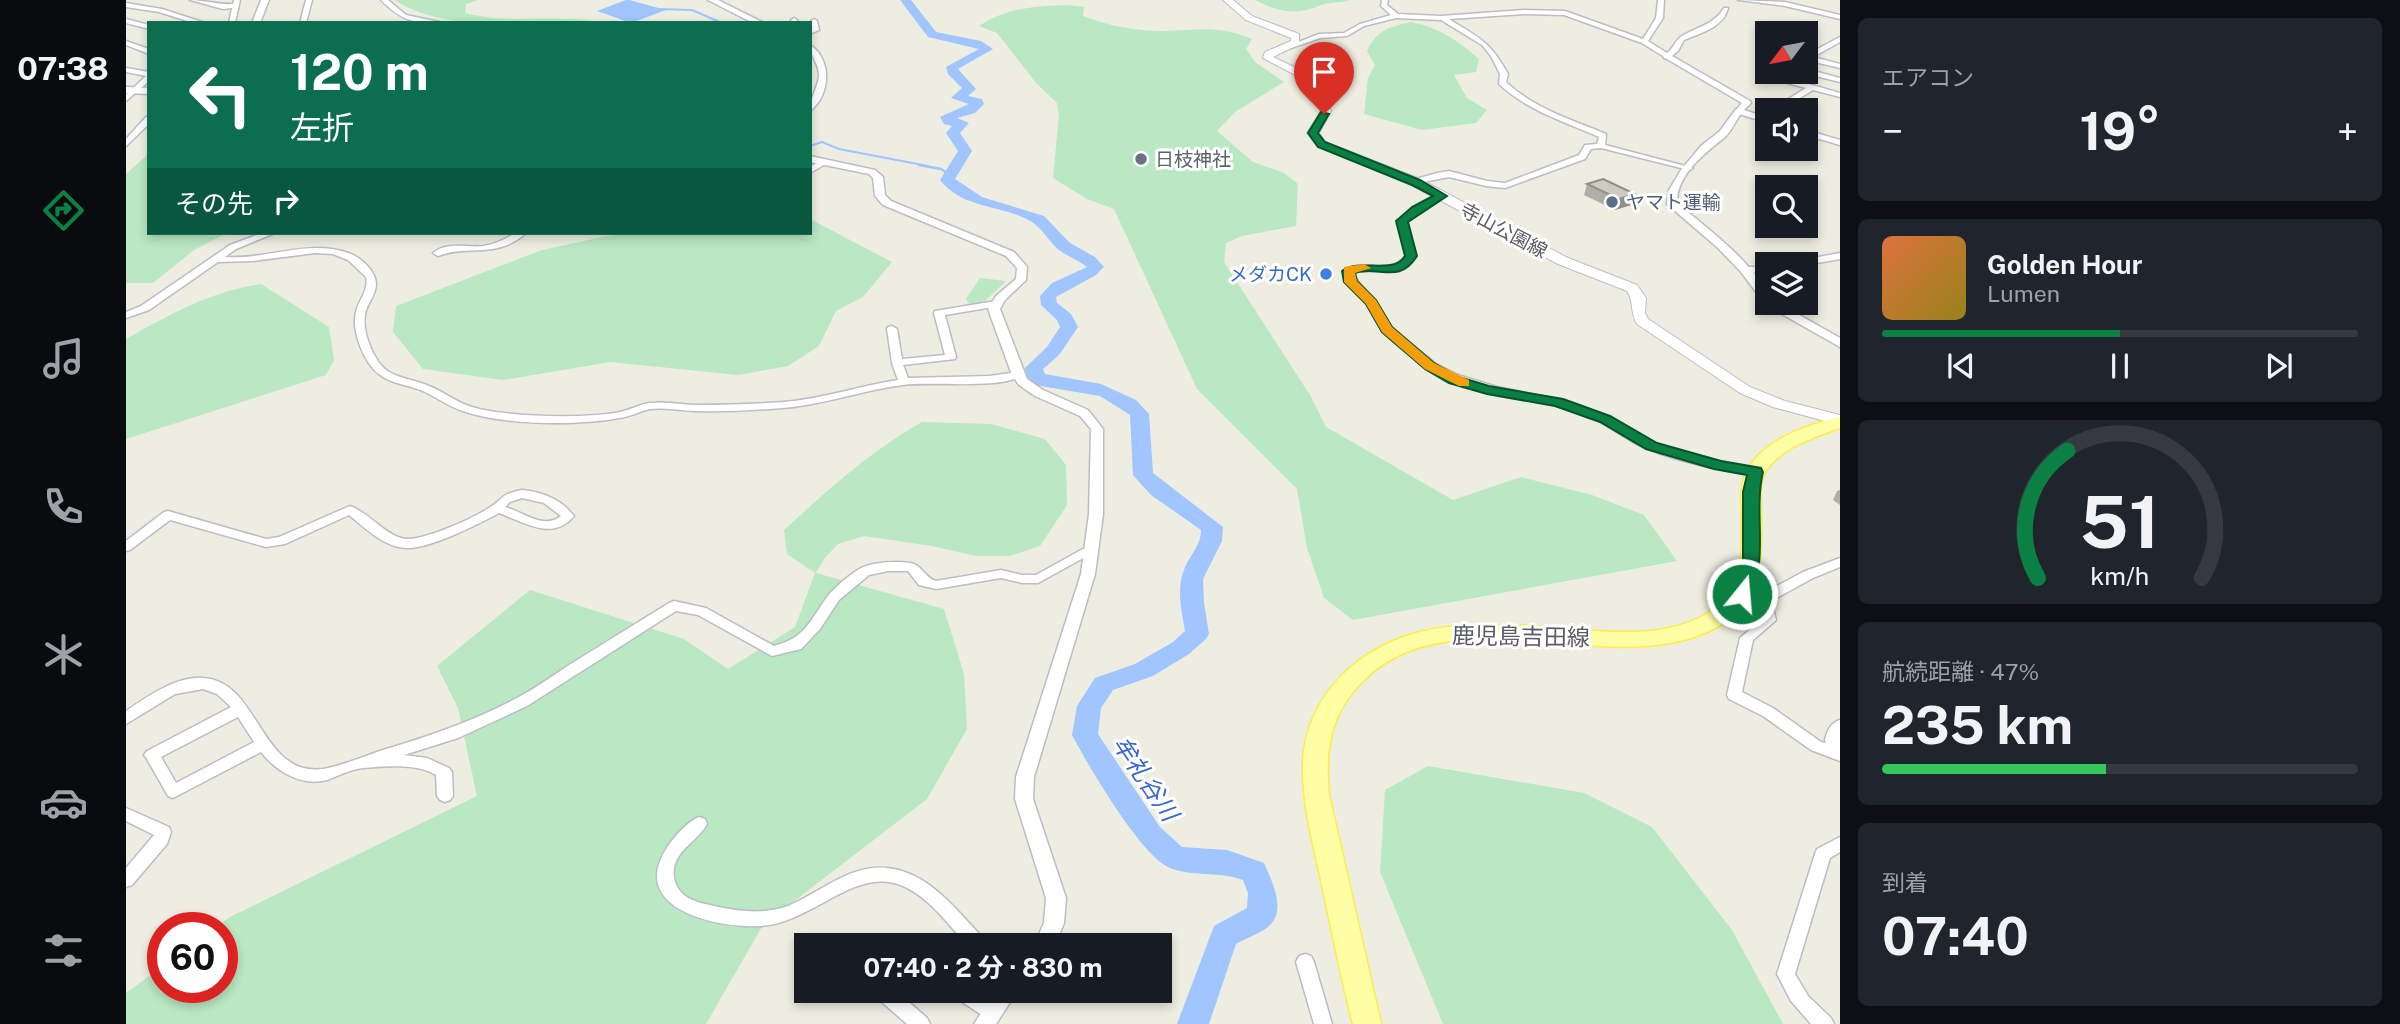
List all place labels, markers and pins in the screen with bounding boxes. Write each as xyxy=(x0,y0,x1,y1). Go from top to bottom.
pin xyxy=(1294,42,1354,114)
place label: 日枝神社 xyxy=(1155,148,1231,170)
marker: 日枝神社 xyxy=(1133,151,1149,167)
place label: ヤマト運輸 xyxy=(1626,191,1721,213)
marker: ヤマト運輸 xyxy=(1604,194,1620,210)
place label: メダカCK xyxy=(1229,263,1312,285)
marker: メダカCK xyxy=(1318,266,1334,282)

